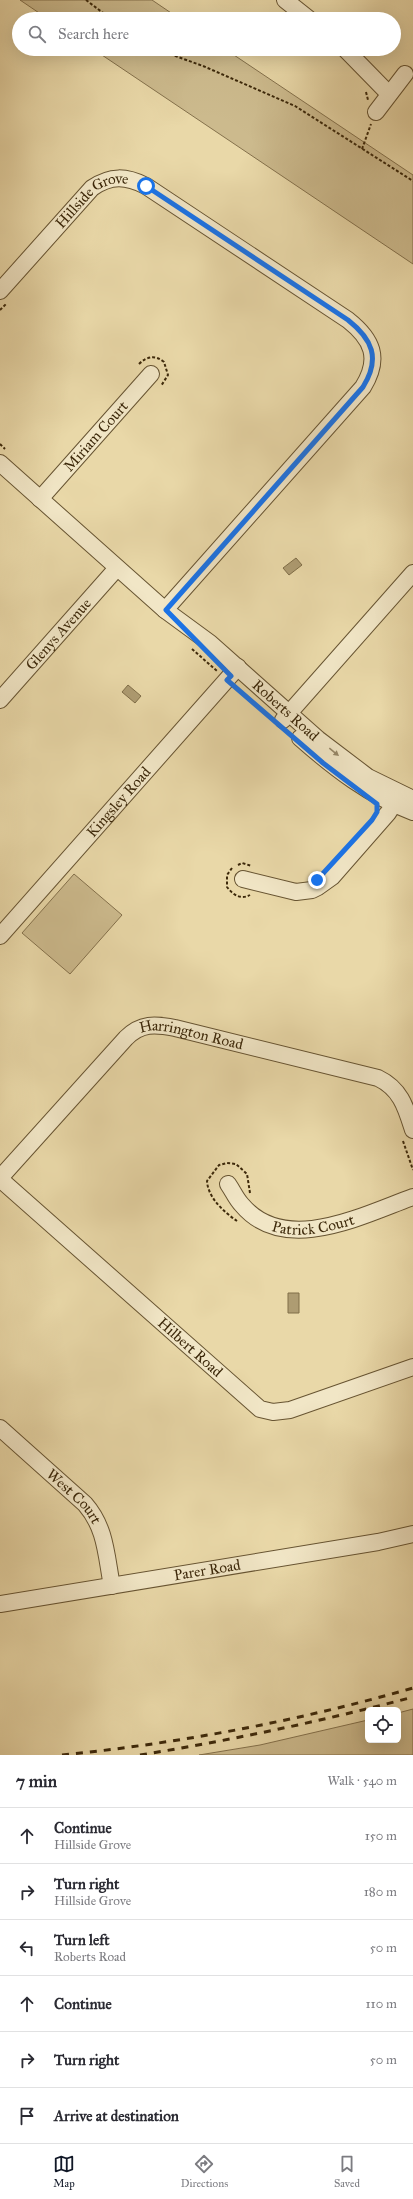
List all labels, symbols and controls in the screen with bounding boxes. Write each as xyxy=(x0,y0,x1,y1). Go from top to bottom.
search box xyxy=(12,12,401,56)
icon: search xyxy=(26,23,48,45)
text: Search here xyxy=(58,25,129,43)
street label: Hillside Grove xyxy=(52,169,130,232)
route start xyxy=(137,177,155,195)
street label: Miriam Court xyxy=(60,397,132,475)
street label: Glenys Avenue xyxy=(22,595,95,674)
street label: Roberts Road xyxy=(249,676,323,745)
one-way arrow xyxy=(329,748,340,757)
street label: Kingsley Road xyxy=(83,763,155,841)
route end xyxy=(308,871,326,889)
street label: Harrington Road xyxy=(137,1016,246,1054)
street label: Patrick Court xyxy=(270,1210,357,1239)
street label: Hilbert Road xyxy=(154,1314,227,1381)
street label: West Court xyxy=(43,1465,106,1527)
street label: Parer Road xyxy=(173,1556,242,1584)
map controls xyxy=(365,1707,401,1743)
button: locate xyxy=(365,1707,401,1743)
text: 7 min xyxy=(16,1771,57,1792)
text: Walk · 540 m xyxy=(328,1773,397,1789)
text: Continue xyxy=(54,1819,112,1837)
icon: ahead xyxy=(16,1825,38,1847)
text: 150 m xyxy=(365,1828,397,1844)
text: Hillside Grove xyxy=(54,1837,131,1853)
text: Turn right xyxy=(54,1875,119,1893)
icon: right xyxy=(16,1881,38,1903)
text: 180 m xyxy=(364,1884,397,1900)
text: Hillside Grove xyxy=(54,1893,131,1909)
text: Turn left xyxy=(54,1931,110,1949)
icon: left xyxy=(16,1937,38,1959)
text: 50 m xyxy=(370,1940,397,1956)
text: Roberts Road xyxy=(54,1949,126,1965)
icon: ahead xyxy=(16,1993,38,2015)
text: Continue xyxy=(54,1995,112,2013)
text: 110 m xyxy=(365,1996,397,2012)
icon: right xyxy=(16,2049,38,2071)
text: Turn right xyxy=(54,2051,119,2069)
text: 50 m xyxy=(370,2052,397,2068)
icon: arrive xyxy=(16,2105,38,2127)
text: Arrive at destination xyxy=(54,2107,179,2125)
tab: Map xyxy=(53,2153,75,2190)
tab: Directions xyxy=(181,2153,228,2190)
tab: Saved xyxy=(334,2153,360,2190)

